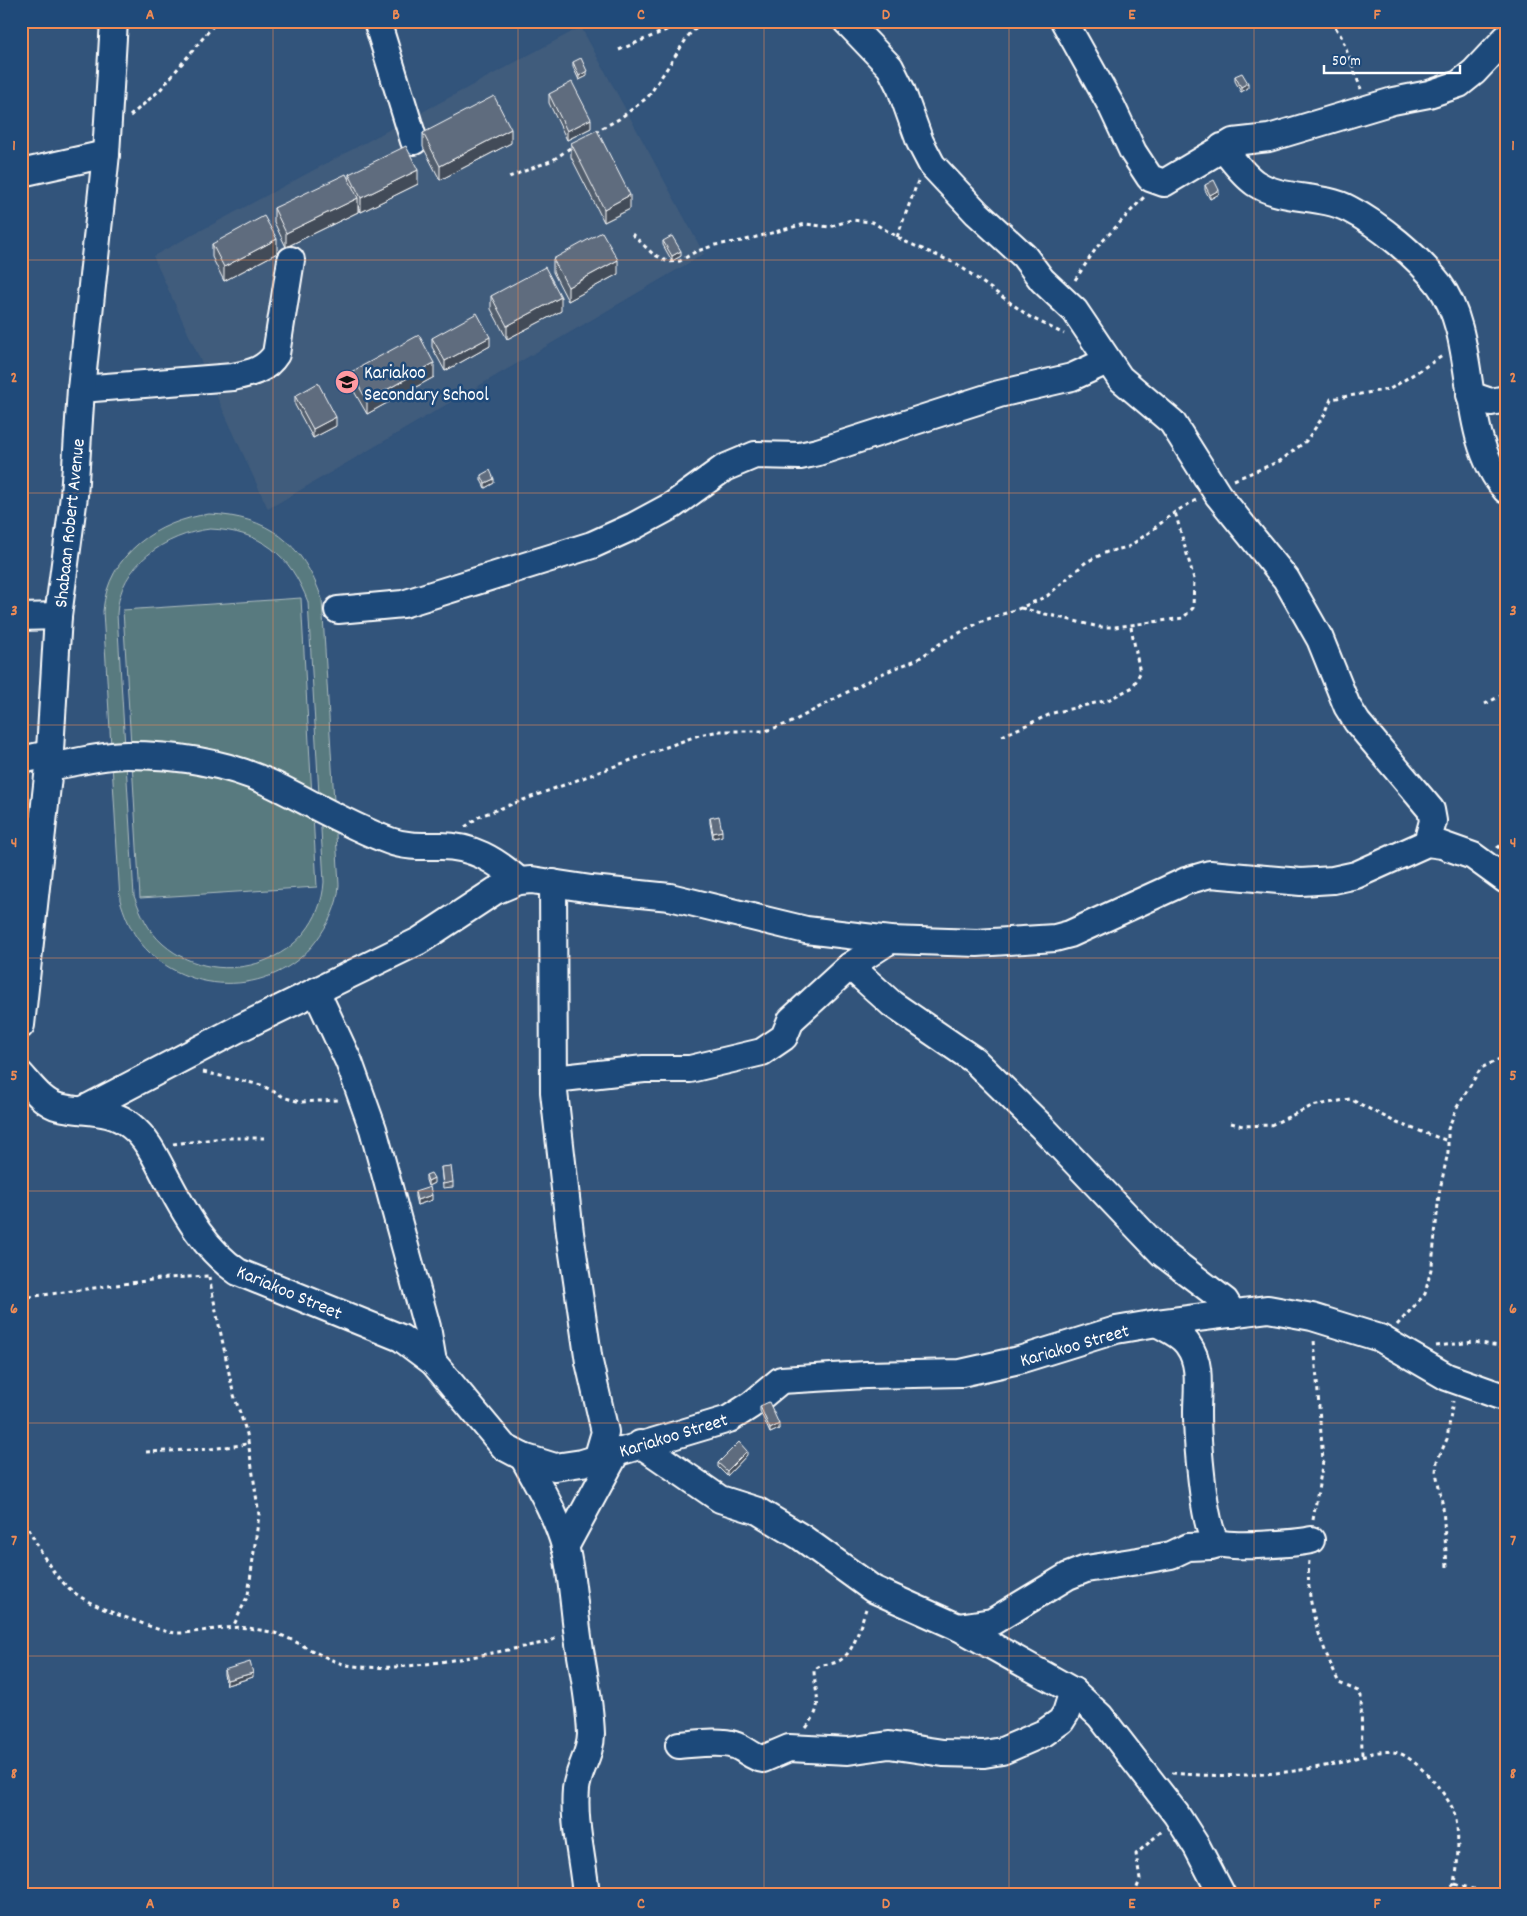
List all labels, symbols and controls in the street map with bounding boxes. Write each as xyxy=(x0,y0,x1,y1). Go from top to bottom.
text: A xyxy=(146,4,155,27)
text: B xyxy=(392,4,400,27)
text: C xyxy=(637,4,645,27)
text: D xyxy=(882,4,891,27)
text: E xyxy=(1128,4,1136,27)
text: F xyxy=(1373,4,1381,27)
scale bar xyxy=(1324,42,1461,74)
text: 50 m xyxy=(1332,51,1361,73)
text: 1 xyxy=(12,135,16,158)
text: 1 xyxy=(1511,135,1515,158)
place label: Kariakoo Secondary School xyxy=(364,361,489,410)
text: 2 xyxy=(11,367,18,390)
text: 2 xyxy=(1510,367,1517,390)
school or university icon: Kariakoo Secondary School xyxy=(334,369,360,395)
street label: Shabaan Robert Avenue xyxy=(49,437,94,609)
text: 3 xyxy=(10,600,18,623)
text: 3 xyxy=(1509,600,1517,623)
text: 4 xyxy=(11,832,17,855)
text: 4 xyxy=(1510,832,1516,855)
text: 5 xyxy=(10,1065,18,1088)
text: 5 xyxy=(1509,1065,1517,1088)
street label: Kariakoo Street xyxy=(232,1260,346,1329)
text: 6 xyxy=(10,1298,18,1321)
text: 6 xyxy=(1509,1298,1517,1321)
street label: Kariakoo Street xyxy=(1017,1319,1133,1376)
street label: Kariakoo Street xyxy=(616,1408,732,1467)
text: 7 xyxy=(11,1530,17,1553)
text: 7 xyxy=(1510,1530,1516,1553)
text: 8 xyxy=(11,1763,18,1786)
text: 8 xyxy=(1510,1763,1517,1786)
text: A xyxy=(146,1893,155,1916)
text: B xyxy=(392,1893,400,1916)
text: C xyxy=(637,1893,645,1916)
text: D xyxy=(882,1893,891,1916)
text: E xyxy=(1128,1893,1136,1916)
text: F xyxy=(1373,1893,1381,1916)

